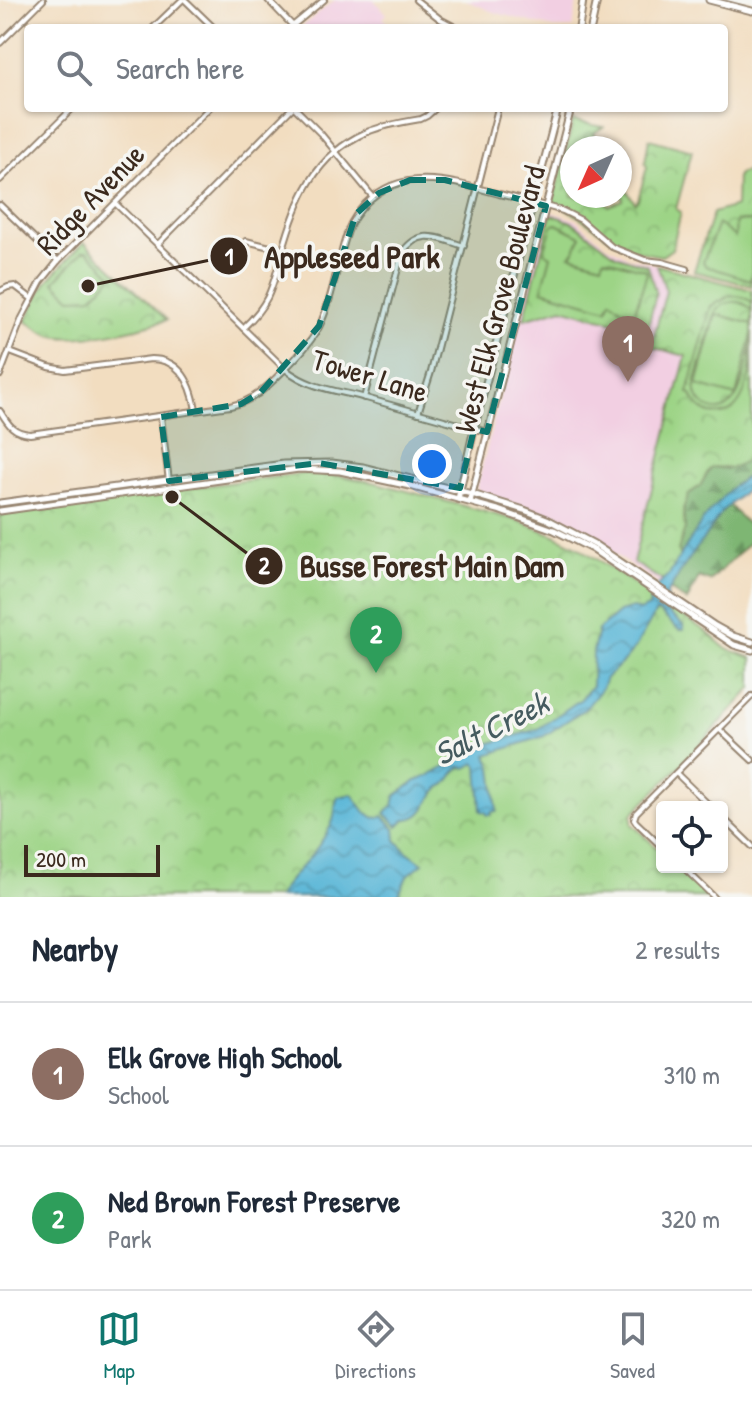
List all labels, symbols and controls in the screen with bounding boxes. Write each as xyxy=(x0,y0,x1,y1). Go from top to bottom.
search box xyxy=(24,24,728,112)
icon: search xyxy=(52,46,96,90)
text: Search here xyxy=(116,48,244,88)
street label: Ridge Avenue xyxy=(27,135,153,263)
north arrow xyxy=(560,136,632,208)
street label: West Elk Grove Boulevard xyxy=(444,161,554,437)
callout: Appleseed Park xyxy=(209,228,456,284)
text: Appleseed Park xyxy=(264,235,440,279)
text: 1 xyxy=(225,240,234,272)
pin: 1 xyxy=(602,316,654,382)
street label: Tower Lane xyxy=(307,339,433,412)
your location xyxy=(412,444,452,484)
callout: Busse Forest Main Dam xyxy=(244,538,580,594)
text: Busse Forest Main Dam xyxy=(300,544,564,587)
text: 2 xyxy=(258,549,270,581)
pin: 2 xyxy=(350,607,402,673)
water label: Salt Creek xyxy=(427,680,558,775)
map controls xyxy=(656,801,728,873)
button: locate xyxy=(656,801,728,873)
scale bar xyxy=(24,841,160,877)
text: 200 m xyxy=(36,844,86,874)
text: Nearby xyxy=(32,926,118,972)
text: 2 results xyxy=(635,932,720,967)
text: Elk Grove High School xyxy=(108,1037,341,1077)
text: 1 xyxy=(53,1057,63,1092)
text: 310 m xyxy=(664,1057,720,1092)
text: School xyxy=(108,1077,169,1112)
text: Ned Brown Forest Preserve xyxy=(108,1181,400,1221)
text: 2 xyxy=(52,1201,64,1236)
text: 320 m xyxy=(661,1201,720,1236)
text: Park xyxy=(108,1221,152,1256)
tab: Map xyxy=(97,1307,141,1385)
tab: Directions xyxy=(335,1307,416,1385)
tab: Saved xyxy=(610,1307,655,1385)

